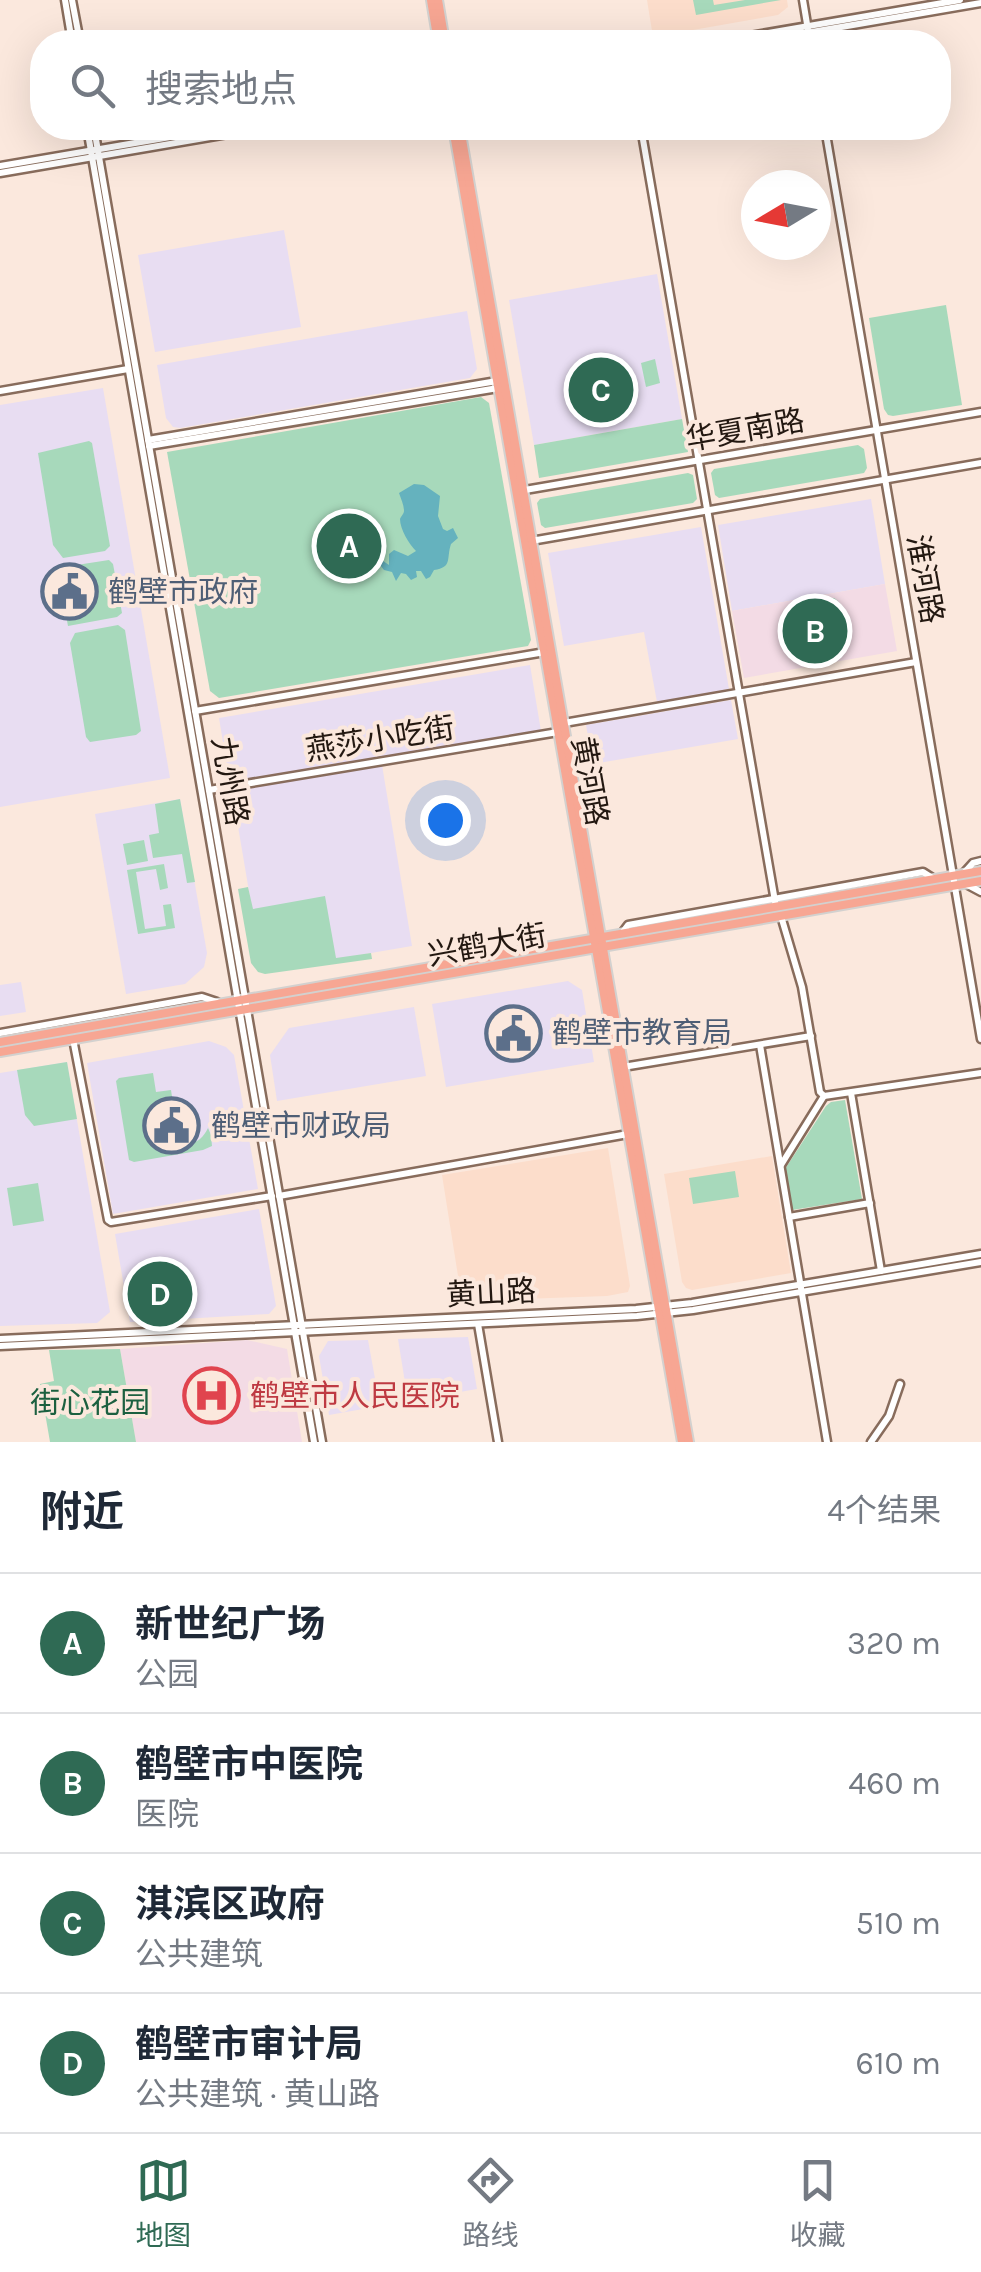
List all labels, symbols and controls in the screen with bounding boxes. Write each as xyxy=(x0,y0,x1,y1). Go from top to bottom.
search box xyxy=(30,30,951,140)
icon: search xyxy=(65,58,120,113)
text: 搜索地点 xyxy=(145,67,297,112)
north arrow xyxy=(741,170,831,260)
pin: C xyxy=(568,352,634,428)
street label: 华夏南路 xyxy=(683,402,807,458)
pin: A xyxy=(316,508,382,584)
street label: 淮河路 xyxy=(899,532,951,626)
public building icon: 鹤壁市政府 xyxy=(39,562,99,622)
place label: 鹤壁市政府 xyxy=(108,574,258,610)
pin: B xyxy=(782,594,848,668)
street label: 燕莎小吃街 xyxy=(303,709,457,769)
street label: 九州路 xyxy=(204,734,256,828)
street label: 黄河路 xyxy=(564,734,616,828)
your location xyxy=(420,795,471,846)
street label: 兴鹤大街 xyxy=(425,917,549,973)
public building icon: 鹤壁市教育局 xyxy=(483,1003,543,1063)
place label: 鹤壁市教育局 xyxy=(552,1015,732,1051)
public building icon: 鹤壁市财政局 xyxy=(142,1096,202,1156)
place label: 鹤壁市财政局 xyxy=(211,1108,391,1144)
pin: D xyxy=(128,1256,192,1332)
street label: 黄山路 xyxy=(445,1273,537,1313)
hospital icon: 鹤壁市人民医院 xyxy=(181,1366,241,1426)
place label: 鹤壁市人民医院 xyxy=(250,1378,460,1414)
park label: 街心花园 xyxy=(30,1385,150,1421)
text: 附近 xyxy=(40,1487,124,1537)
text: 4个结果 xyxy=(827,1492,941,1529)
text: 新世纪广场 xyxy=(135,1602,325,1647)
text: A xyxy=(62,1625,83,1662)
text: 320 m xyxy=(847,1625,941,1662)
text: 公园 xyxy=(135,1656,199,1693)
text: 鹤壁市中医院 xyxy=(135,1742,363,1787)
text: B xyxy=(62,1765,83,1802)
text: 460 m xyxy=(848,1765,941,1802)
text: 医院 xyxy=(135,1796,199,1833)
text: 淇滨区政府 xyxy=(135,1882,325,1927)
text: C xyxy=(62,1905,83,1942)
text: 510 m xyxy=(856,1905,941,1942)
text: 公共建筑 xyxy=(135,1936,263,1973)
text: 鹤壁市审计局 xyxy=(135,2022,363,2067)
text: D xyxy=(62,2045,83,2082)
text: 610 m xyxy=(856,2045,941,2082)
text: 公共建筑 · 黄山路 xyxy=(135,2076,380,2113)
tab: 地图 xyxy=(135,2153,192,2253)
tab: 路线 xyxy=(462,2153,519,2253)
tab: 收藏 xyxy=(789,2153,846,2253)

